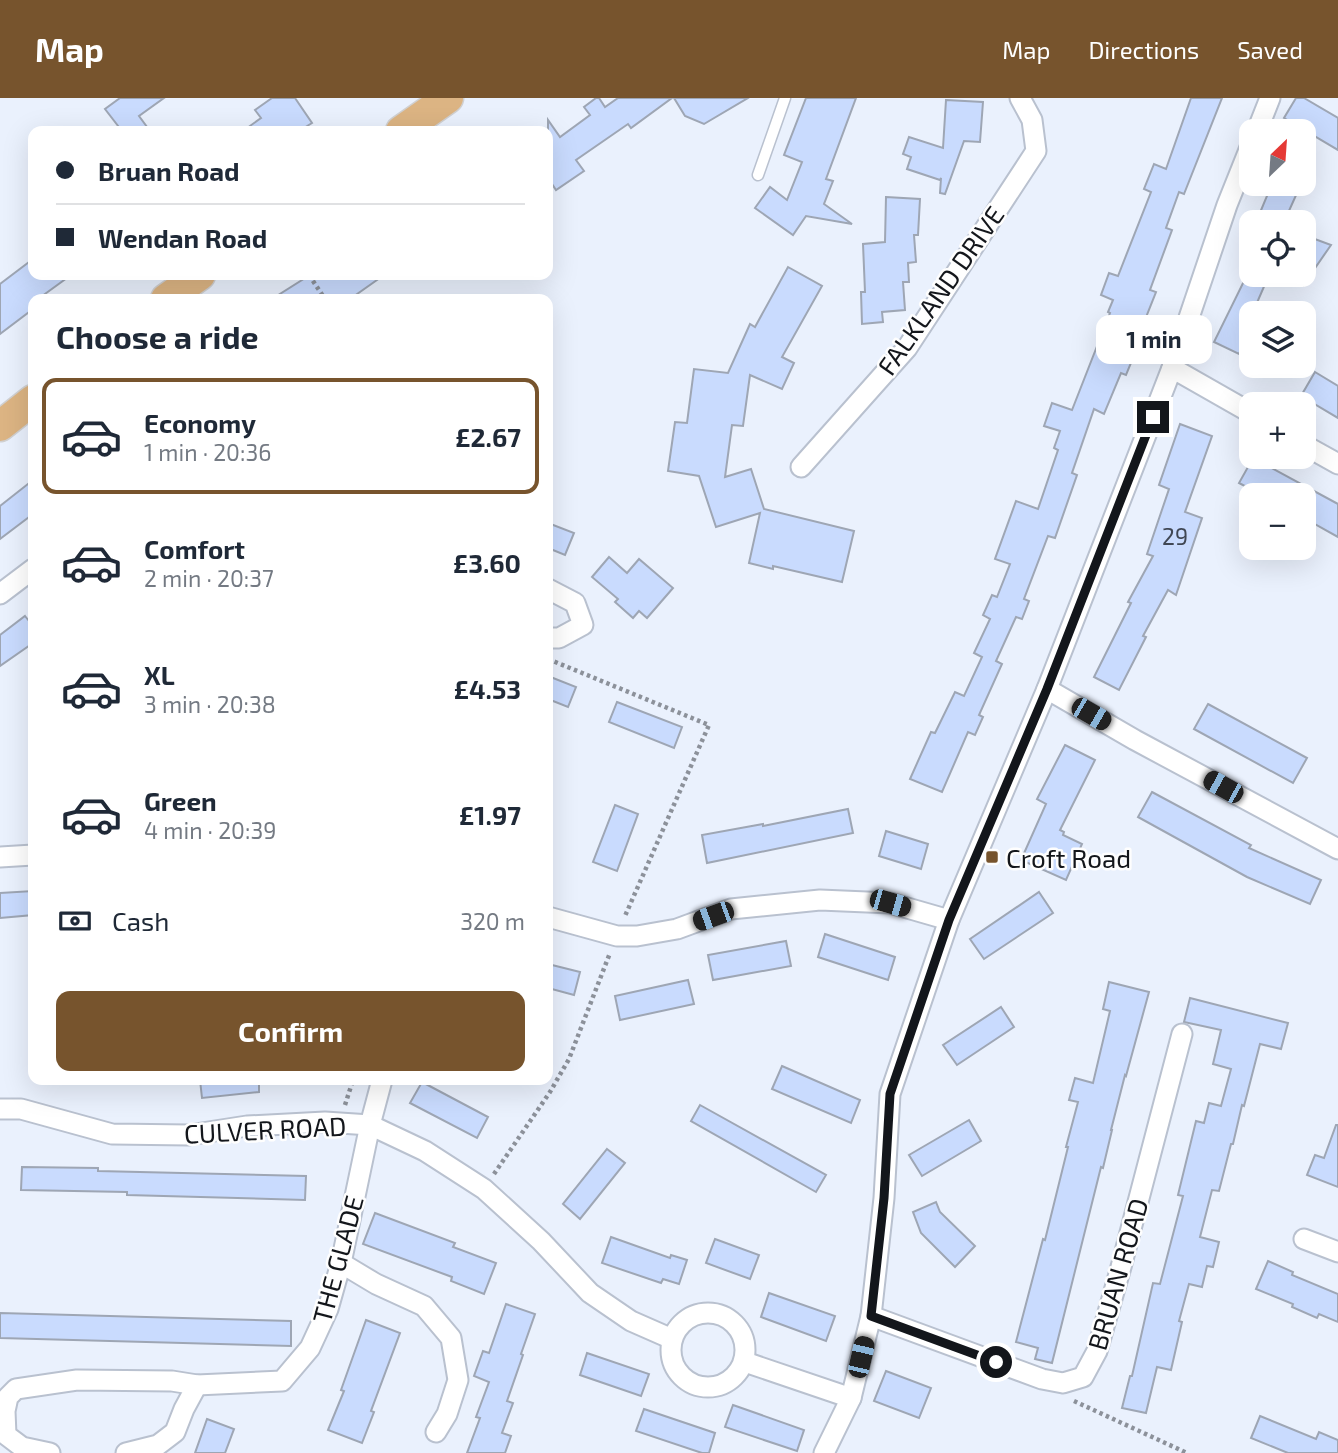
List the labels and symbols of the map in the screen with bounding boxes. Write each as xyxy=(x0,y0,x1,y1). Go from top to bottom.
north arrow xyxy=(1239,119,1316,196)
street label: FALKLAND DRIVE xyxy=(870,200,1010,380)
callout: 1 min xyxy=(1095,316,1211,364)
route end xyxy=(1137,401,1169,433)
house number: 29 xyxy=(1162,522,1188,550)
car xyxy=(1068,694,1115,734)
car xyxy=(1200,768,1247,806)
place label: Croft Road xyxy=(1006,842,1131,873)
marker: Croft Road xyxy=(984,849,1000,865)
car xyxy=(867,887,914,919)
car xyxy=(690,899,737,933)
street label: CULVER ROAD xyxy=(183,1109,347,1149)
street label: THE GLADE xyxy=(305,1192,369,1326)
street label: BRUAN ROAD xyxy=(1081,1195,1153,1353)
car xyxy=(847,1334,876,1380)
route start xyxy=(980,1346,1012,1378)

